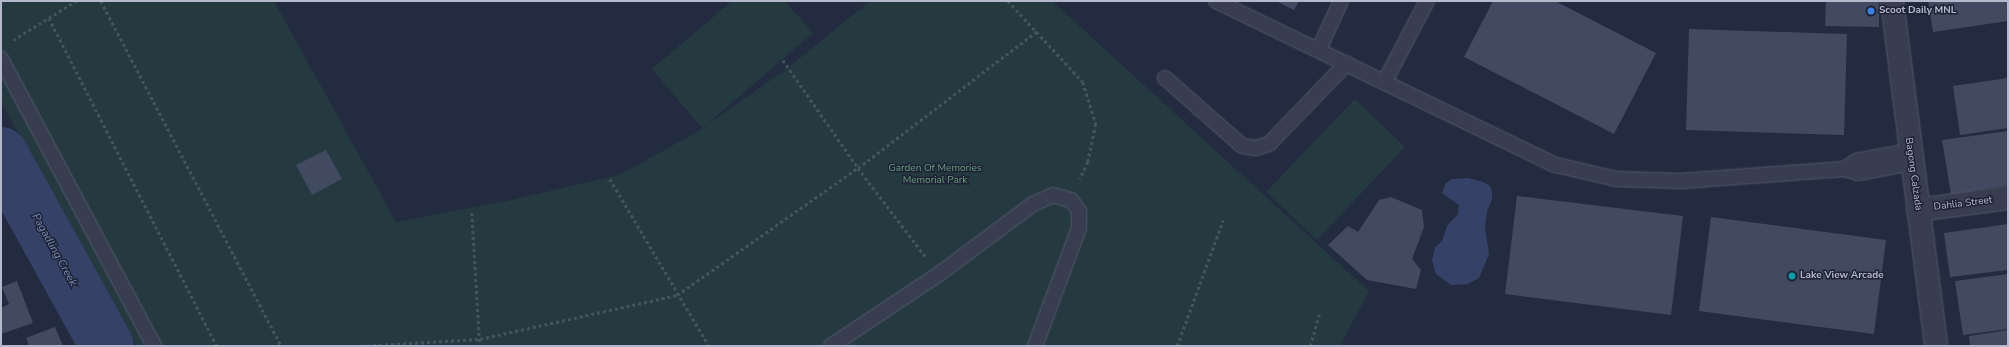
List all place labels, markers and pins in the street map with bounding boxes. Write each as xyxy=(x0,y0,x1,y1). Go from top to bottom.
place label: Scoot Daily MNL xyxy=(1879,5,1956,17)
marker: Scoot Daily MNL xyxy=(1866,6,1876,16)
place label: Lake View Arcade xyxy=(1800,270,1884,282)
marker: Lake View Arcade xyxy=(1787,271,1797,281)

